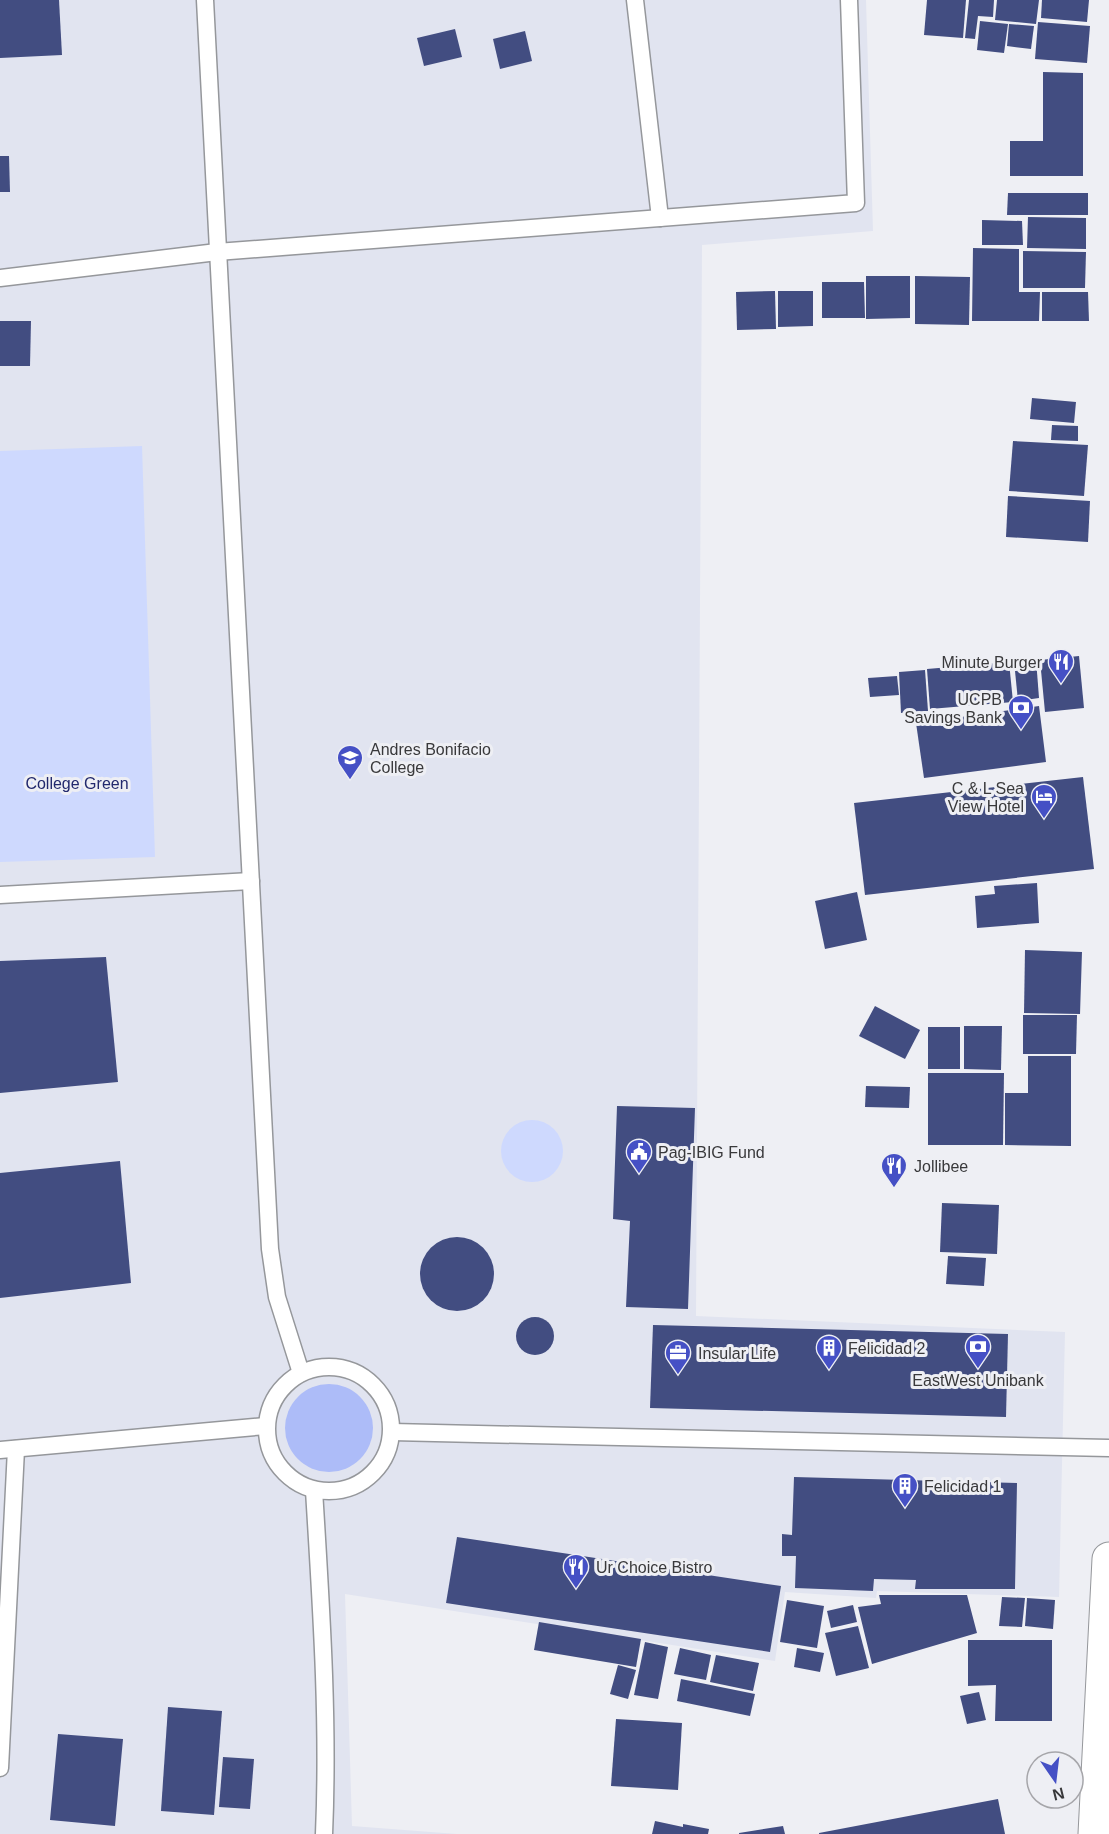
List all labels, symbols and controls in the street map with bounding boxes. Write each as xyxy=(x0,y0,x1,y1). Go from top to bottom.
restaurant icon: Minute Burger xyxy=(1046,647,1076,685)
place label: Minute Burger xyxy=(942,654,1043,671)
place label: UCPB Savings Bank xyxy=(904,691,1003,726)
bank icon: UCPB Savings Bank xyxy=(1006,693,1036,731)
place label: Andres Bonifacio College xyxy=(370,741,491,776)
school or university icon: Andres Bonifacio College xyxy=(335,743,365,781)
park label: College Green xyxy=(25,775,129,792)
place label: C & L Sea View Hotel xyxy=(948,780,1024,815)
hotel icon: C & L Sea View Hotel xyxy=(1029,782,1059,820)
public building icon: Pag-IBIG Fund xyxy=(624,1137,654,1175)
place label: Pag-IBIG Fund xyxy=(658,1144,765,1161)
restaurant icon: Jollibee xyxy=(879,1151,909,1189)
place label: Jollibee xyxy=(914,1158,968,1175)
bank icon: EastWest Unibank xyxy=(963,1332,993,1370)
building icon: Felicidad 2 xyxy=(814,1333,844,1371)
office icon: Insular Life xyxy=(663,1338,693,1376)
place label: Felicidad 2 xyxy=(848,1340,925,1357)
place label: Insular Life xyxy=(698,1345,776,1362)
place label: EastWest Unibank xyxy=(912,1372,1045,1389)
building icon: Felicidad 1 xyxy=(890,1471,920,1509)
place label: Felicidad 1 xyxy=(924,1478,1001,1495)
restaurant icon: Ur Choice Bistro xyxy=(561,1552,591,1590)
place label: Ur Choice Bistro xyxy=(596,1559,713,1576)
north arrow xyxy=(1025,1750,1085,1810)
text: N xyxy=(1051,1784,1066,1804)

